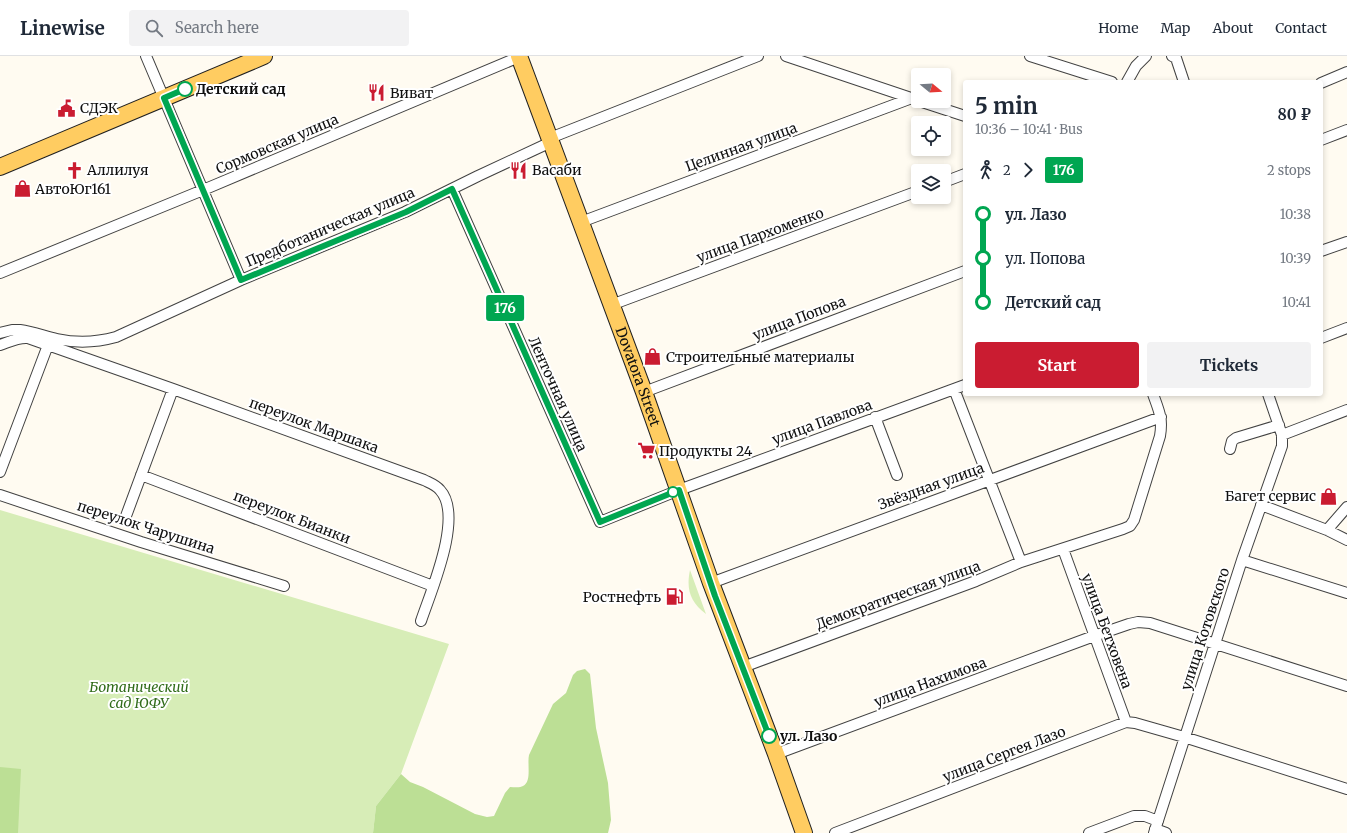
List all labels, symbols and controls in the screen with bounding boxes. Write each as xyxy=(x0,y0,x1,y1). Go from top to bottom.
search box xyxy=(129,10,409,46)
text: Linewise xyxy=(20,16,105,40)
icon: search xyxy=(143,17,165,39)
text: Search here xyxy=(175,18,259,37)
text: Home xyxy=(1098,19,1139,37)
text: Map xyxy=(1161,19,1190,37)
text: About xyxy=(1212,19,1253,37)
text: Contact xyxy=(1275,19,1327,37)
north arrow xyxy=(911,68,951,108)
map controls xyxy=(911,68,951,204)
place label: Детский сад xyxy=(196,80,286,98)
marker: Детский сад xyxy=(177,81,193,97)
restaurant icon: Виват xyxy=(367,83,387,103)
place label: Виват xyxy=(390,84,434,102)
text: 5 min xyxy=(975,92,1038,120)
public building icon: СДЭК xyxy=(57,98,77,118)
place label: СДЭК xyxy=(80,99,118,117)
text: 80 ₽ xyxy=(1277,105,1311,124)
street label: Сормовская улица xyxy=(213,110,341,178)
button: locate xyxy=(911,116,951,156)
street label: Целинная улица xyxy=(683,118,800,176)
text: 10:36 – 10:41 · Bus xyxy=(975,121,1083,138)
icon: walk xyxy=(975,159,997,181)
icon: forward xyxy=(1017,159,1039,181)
church icon: Аллилуя xyxy=(64,160,84,180)
restaurant icon: Васаби xyxy=(509,160,529,180)
place label: Аллилуя xyxy=(86,161,149,179)
place label: Васаби xyxy=(532,161,582,179)
text: 176 xyxy=(1053,161,1075,179)
text: 2 xyxy=(1003,162,1011,179)
text: 2 stops xyxy=(1267,162,1311,179)
button: layers xyxy=(911,164,951,204)
shop icon: АвтоЮг161 xyxy=(12,179,32,199)
place label: АвтоЮг161 xyxy=(34,180,111,198)
street label: Предботаническая улица xyxy=(243,183,418,271)
street label: улица Пархоменко xyxy=(694,204,826,266)
text: ул. Лазо xyxy=(1005,205,1067,224)
text: 10:38 xyxy=(1280,206,1311,223)
text: ул. Попова xyxy=(1005,249,1085,268)
text: 10:39 xyxy=(1280,250,1311,267)
street label: улица Попова xyxy=(750,292,849,344)
text: Детский сад xyxy=(1005,293,1101,312)
text: 10:41 xyxy=(1282,294,1311,311)
line badge: 176 xyxy=(482,295,528,321)
text: 176 xyxy=(494,299,516,317)
street label: Dovatora Street xyxy=(612,324,665,429)
street label: Ленточная улица xyxy=(525,334,592,455)
button: Start xyxy=(975,342,1139,388)
button: Tickets xyxy=(1147,342,1311,388)
shop icon: Строительные материалы xyxy=(643,347,663,367)
place label: Строительные материалы xyxy=(666,348,855,366)
street label: переулок Маршака xyxy=(247,393,382,457)
street label: улица Павлова xyxy=(769,395,875,448)
supermarket icon: Продукты 24 xyxy=(636,441,656,461)
place label: Продукты 24 xyxy=(659,442,753,460)
street label: Звёздная улица xyxy=(876,458,987,513)
street label: переулок Бианки xyxy=(231,486,353,548)
unlabelled marker xyxy=(667,486,679,498)
shop icon: Багет сервис xyxy=(1319,486,1339,506)
place label: Багет сервис xyxy=(1225,487,1316,505)
street label: переулок Чарушина xyxy=(75,496,217,558)
street label: Демократическая улица xyxy=(813,557,983,633)
street label: улица Котовского xyxy=(1177,565,1233,693)
street label: улица Бетховена xyxy=(1078,571,1136,691)
fuel station icon: Ростнефть xyxy=(664,587,684,607)
place label: Ростнефть xyxy=(583,588,661,606)
street label: улица Нахимова xyxy=(871,653,989,711)
park label: Ботанический сад ЮФУ xyxy=(89,678,189,712)
street label: улица Сергея Лазо xyxy=(940,722,1068,786)
place label: ул. Лазо xyxy=(780,727,837,745)
marker: ул. Лазо xyxy=(761,728,777,744)

